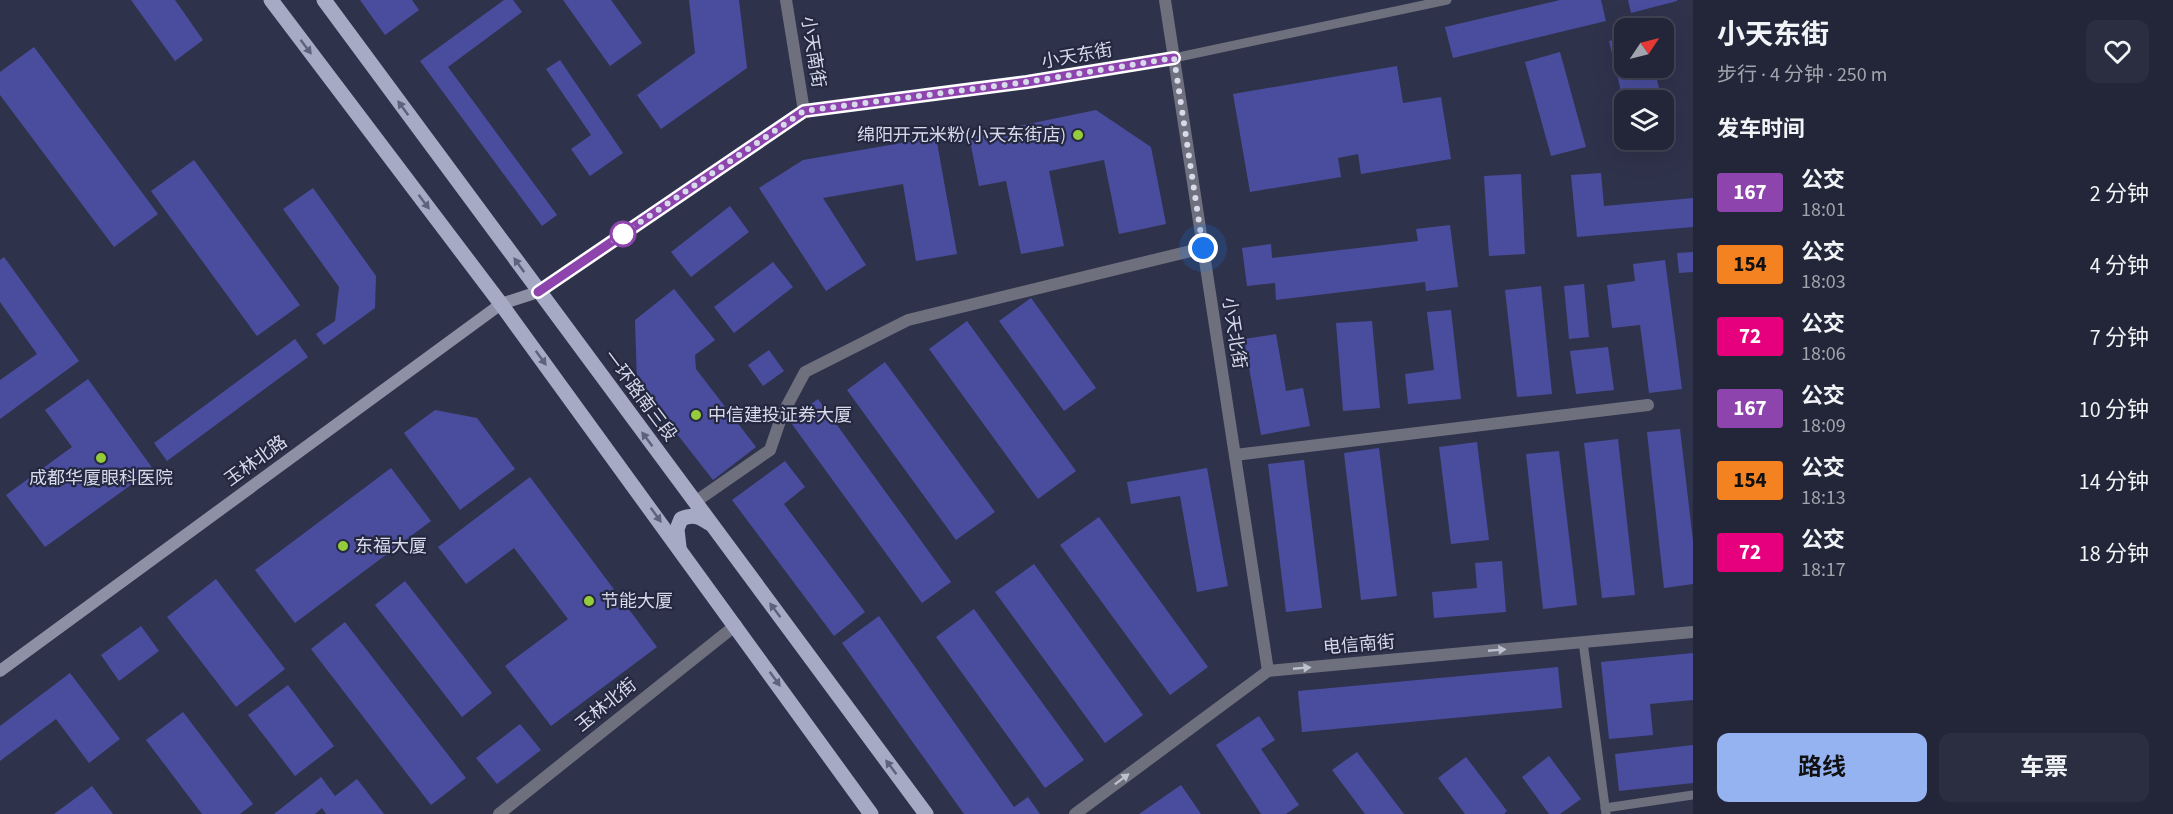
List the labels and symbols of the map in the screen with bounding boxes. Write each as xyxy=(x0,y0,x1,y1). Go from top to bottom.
street label: 小天南街 xyxy=(795,14,831,90)
north arrow xyxy=(1614,18,1674,78)
street label: 小天东街 xyxy=(1039,37,1115,75)
one-way arrow xyxy=(300,38,312,54)
one-way arrow xyxy=(397,101,409,117)
place label: 绵阳开元米粉(小天东街店) xyxy=(857,123,1066,148)
marker: 绵阳开元米粉(小天东街店) xyxy=(1071,128,1085,142)
one-way arrow xyxy=(417,194,430,210)
unlabelled marker xyxy=(610,221,636,247)
your location xyxy=(1188,233,1218,263)
one-way arrow xyxy=(513,258,525,273)
street label: 小天北街 xyxy=(1216,295,1252,371)
street label: 一环路南三段 xyxy=(598,345,682,447)
one-way arrow xyxy=(534,351,546,366)
place label: 中信建投证券大厦 xyxy=(708,403,852,428)
marker: 中信建投证券大厦 xyxy=(689,408,703,422)
street label: 玉林北路 xyxy=(220,430,292,492)
one-way arrow xyxy=(642,431,654,446)
marker: 成都华厦眼科医院 xyxy=(94,451,108,465)
place label: 成都华厦眼科医院 xyxy=(29,466,173,491)
one-way arrow xyxy=(650,507,662,523)
place label: 东福大厦 xyxy=(355,534,427,559)
marker: 东福大厦 xyxy=(336,539,350,553)
place label: 节能大厦 xyxy=(601,589,673,614)
marker: 节能大厦 xyxy=(582,594,596,608)
one-way arrow xyxy=(769,603,781,619)
street label: 电信南街 xyxy=(1322,629,1396,661)
one-way arrow xyxy=(1487,645,1506,655)
one-way arrow xyxy=(1293,663,1312,673)
one-way arrow xyxy=(769,671,781,687)
street label: 玉林北街 xyxy=(570,673,642,737)
one-way arrow xyxy=(885,759,898,775)
one-way arrow xyxy=(1114,773,1130,785)

